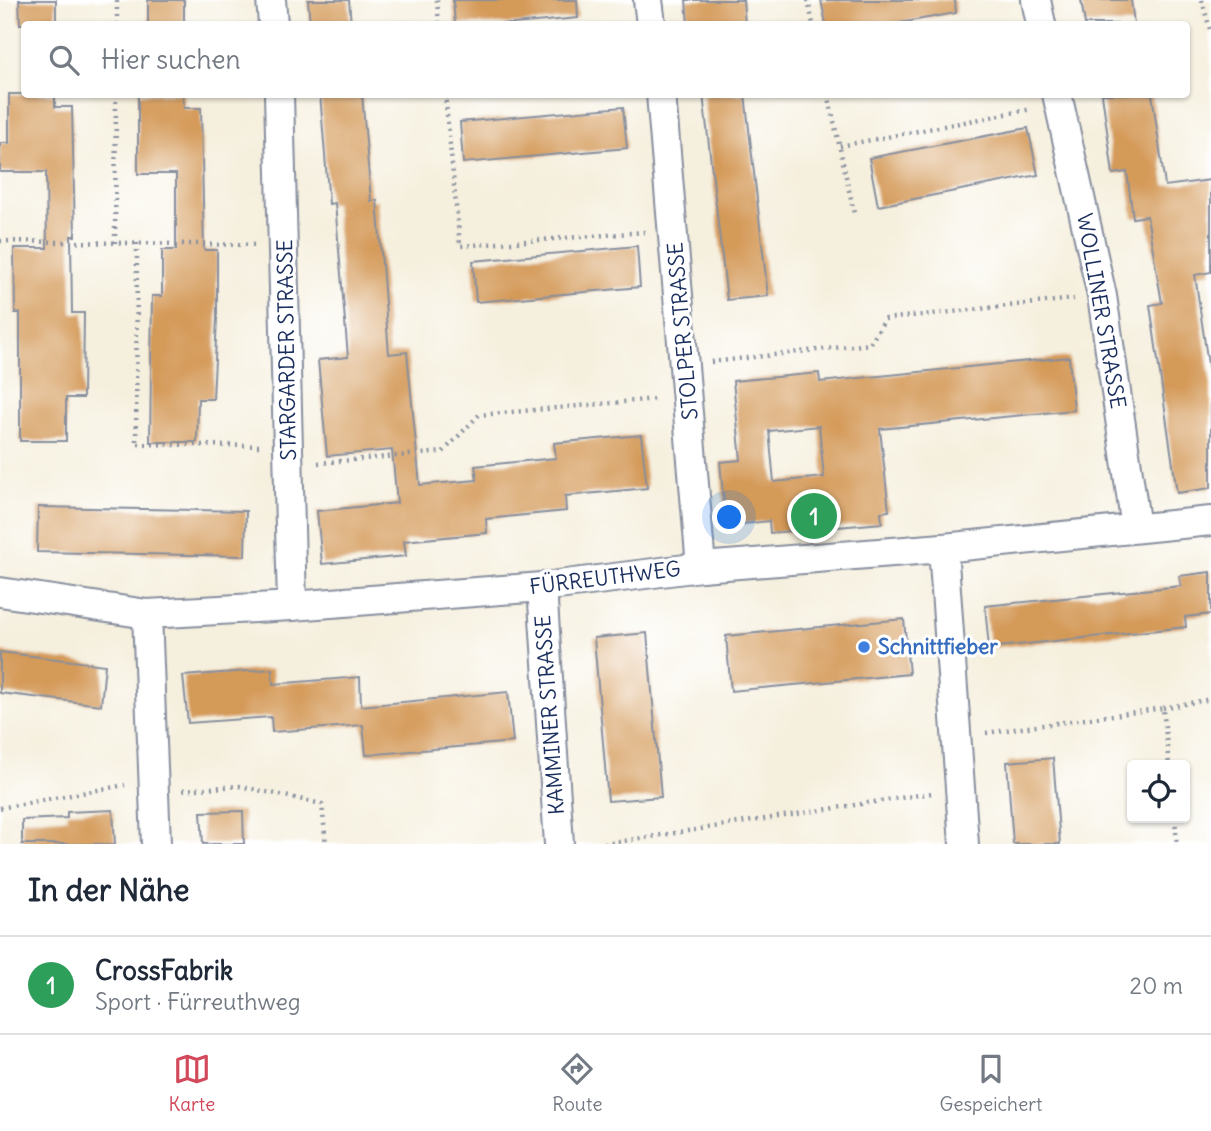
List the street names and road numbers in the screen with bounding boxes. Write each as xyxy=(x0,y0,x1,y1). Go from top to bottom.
street label: WOLLINER STRASSE xyxy=(1071,211,1132,411)
street label: STARGARDER STRASSE xyxy=(271,239,302,461)
street label: STOLPER STRASSE xyxy=(661,241,704,421)
street label: FÜRREUTHWEG xyxy=(528,555,682,600)
street label: KAMMINER STRASSE xyxy=(529,614,570,816)

